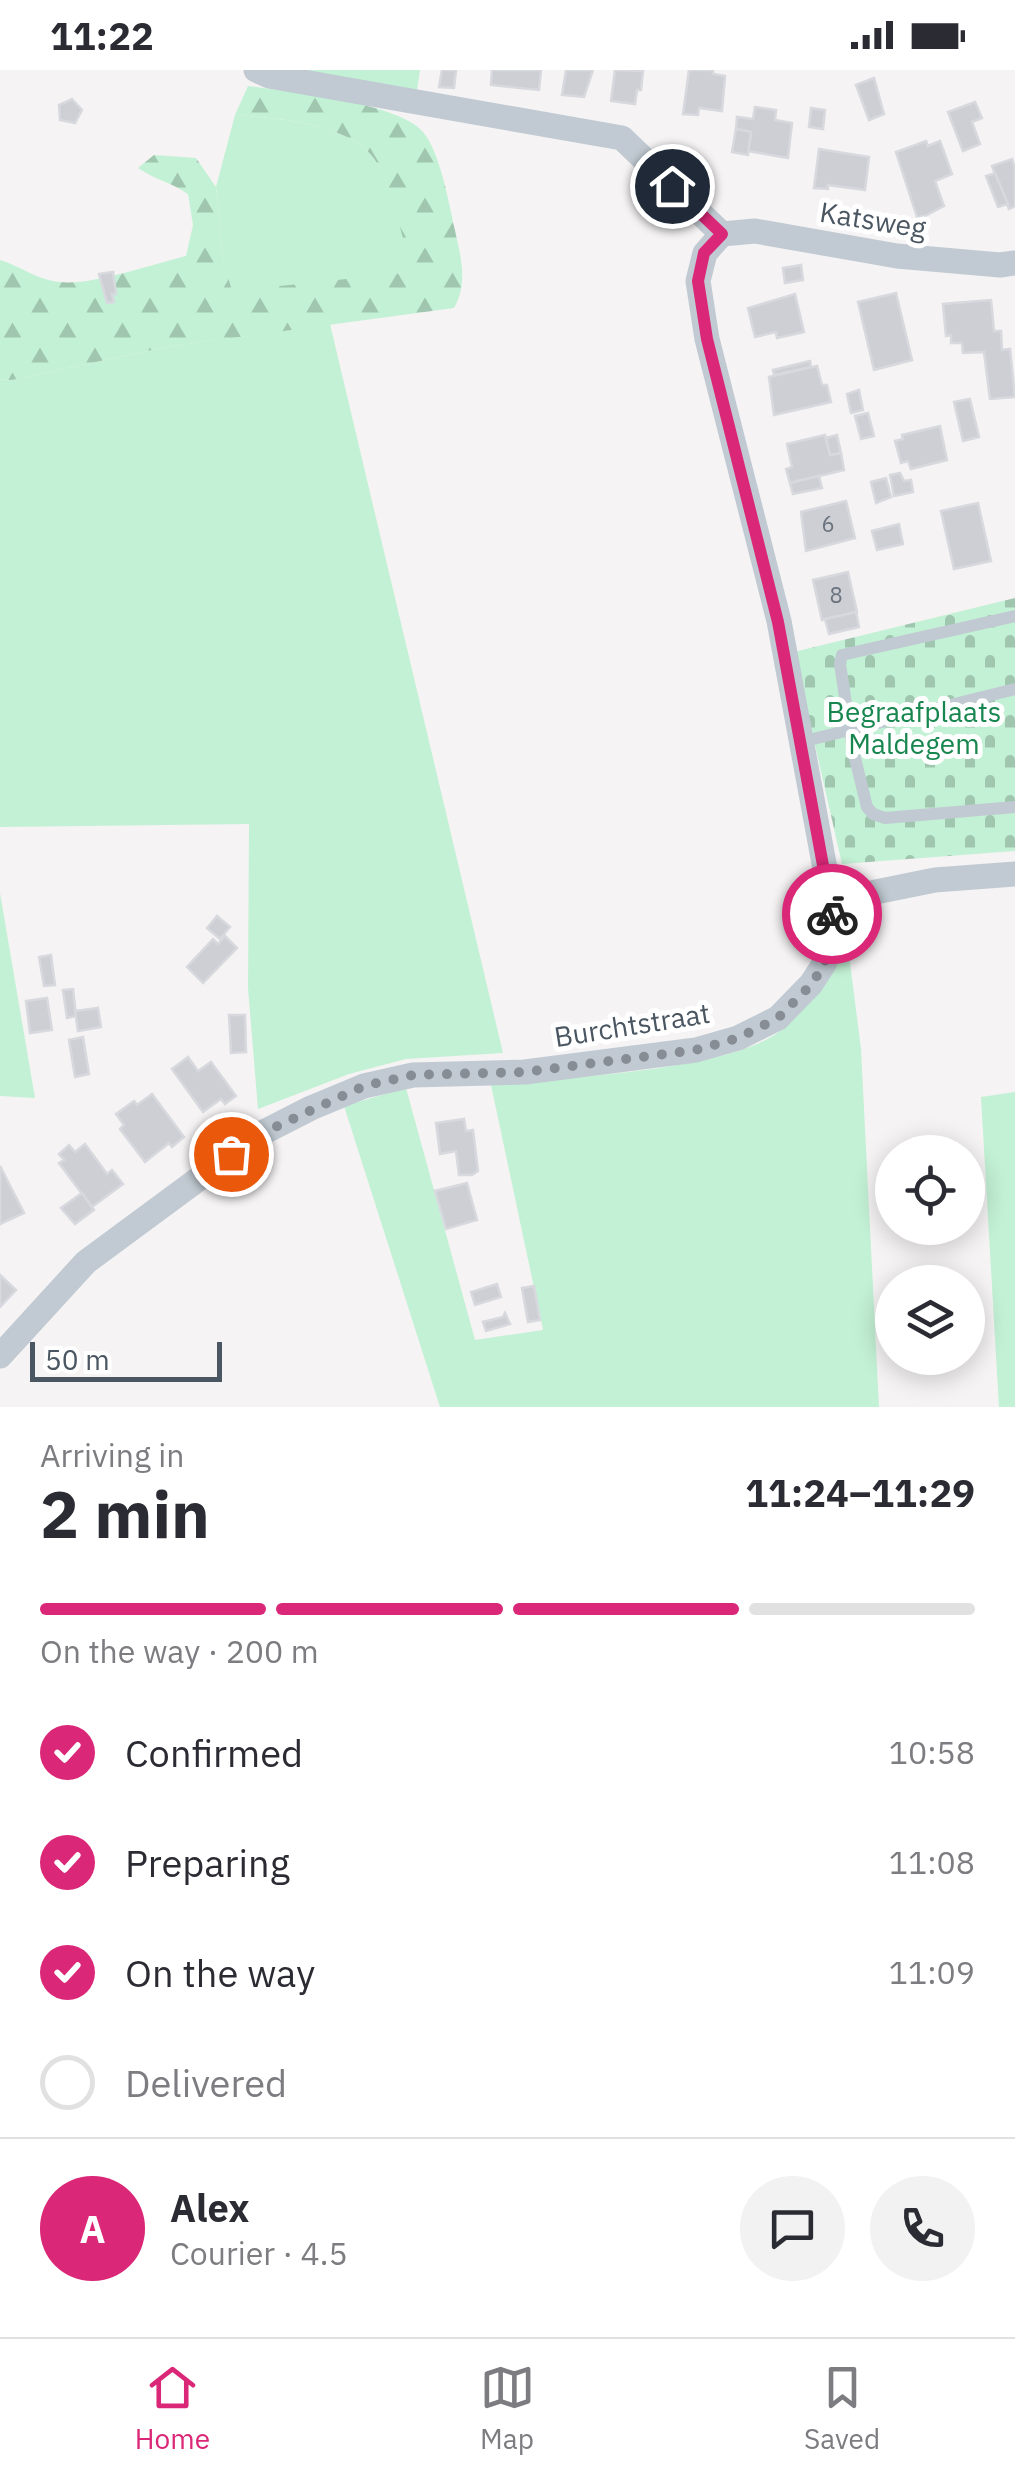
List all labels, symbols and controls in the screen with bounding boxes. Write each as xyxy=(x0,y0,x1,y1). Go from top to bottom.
text: 11:22 xyxy=(50,11,154,60)
pin xyxy=(630,144,715,229)
icon: home xyxy=(645,159,700,214)
street label: Katsweg xyxy=(817,193,929,246)
house number: 6 xyxy=(821,509,835,538)
house number: 8 xyxy=(829,580,843,609)
park label: Begraafplaats Maldegem xyxy=(827,693,1001,762)
courier xyxy=(782,864,882,964)
icon: bike xyxy=(805,887,860,942)
street label: Burchtstraat xyxy=(551,994,713,1055)
pin xyxy=(189,1112,274,1197)
icon: bag xyxy=(204,1127,259,1182)
map controls xyxy=(875,1135,985,1375)
button: locate xyxy=(875,1135,985,1245)
button: layers xyxy=(875,1265,985,1375)
scale bar xyxy=(30,1337,222,1382)
text: 50 m xyxy=(45,1341,110,1378)
text: Arriving in xyxy=(40,1434,185,1476)
text: 11:24–11:29 xyxy=(745,1468,975,1517)
text: 2 min xyxy=(40,1471,210,1556)
text: On the way · 200 m xyxy=(40,1630,319,1672)
icon: check xyxy=(40,1725,95,1780)
text: Confirmed xyxy=(125,1728,303,1777)
text: 10:58 xyxy=(889,1731,975,1773)
icon: check xyxy=(40,1835,95,1890)
text: Preparing xyxy=(125,1838,290,1887)
text: 11:08 xyxy=(889,1841,975,1883)
icon: check xyxy=(40,1945,95,2000)
text: On the way xyxy=(125,1948,315,1997)
text: 11:09 xyxy=(889,1951,975,1993)
text: Delivered xyxy=(125,2058,287,2107)
button: chat xyxy=(740,2176,845,2281)
button: phone xyxy=(870,2176,975,2281)
text: Alex xyxy=(170,2183,250,2232)
text: A xyxy=(79,2204,106,2253)
text: Courier · 4.5 xyxy=(170,2232,348,2274)
tab: Home xyxy=(135,2360,210,2457)
tab: Map xyxy=(480,2360,535,2457)
tab: Saved xyxy=(804,2360,880,2457)

